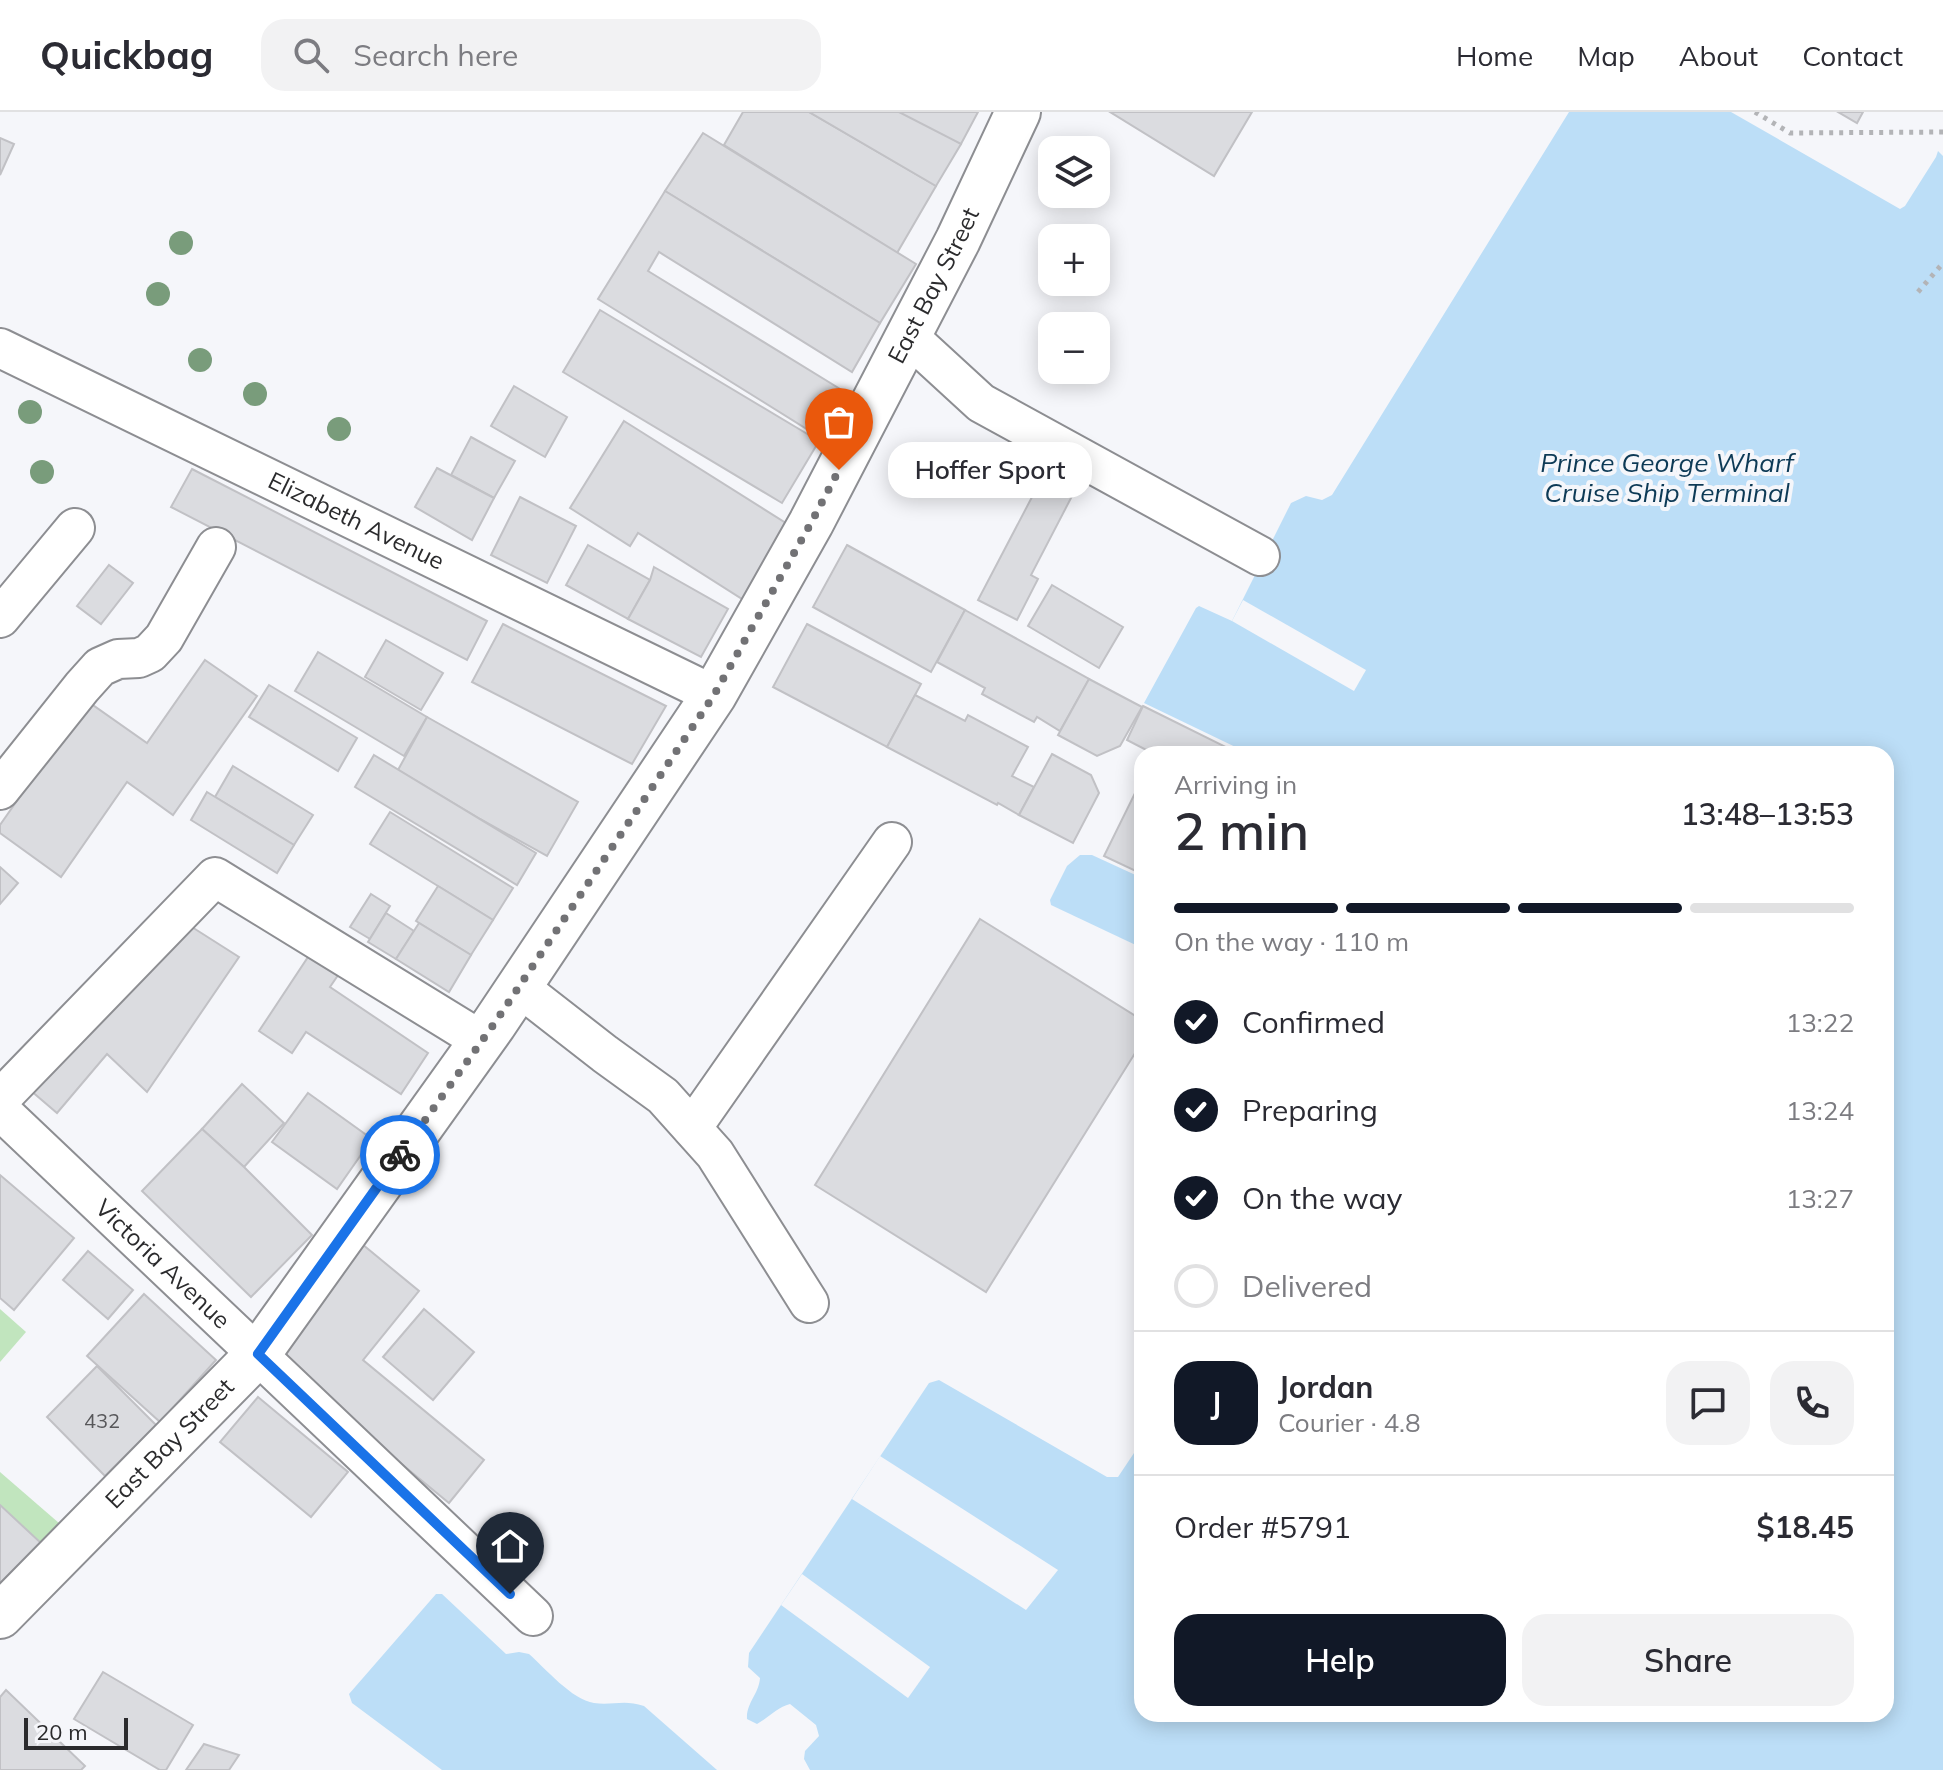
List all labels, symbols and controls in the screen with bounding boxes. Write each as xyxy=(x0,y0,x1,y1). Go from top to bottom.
search box xyxy=(261,19,821,91)
text: Quickbag xyxy=(40,31,213,79)
icon: search xyxy=(289,33,333,77)
text: Search here xyxy=(353,36,518,74)
text: Home xyxy=(1456,38,1533,73)
text: Map xyxy=(1577,38,1635,73)
text: About xyxy=(1679,38,1758,73)
text: Contact xyxy=(1802,38,1903,73)
map controls xyxy=(1038,136,1110,384)
button: layers xyxy=(1038,136,1110,208)
street label: East Bay Street xyxy=(881,203,985,368)
button: + xyxy=(1038,224,1110,296)
button: − xyxy=(1038,312,1110,384)
pin xyxy=(805,388,873,470)
icon: bag xyxy=(817,400,861,444)
callout: Hoffer Sport xyxy=(887,442,1091,498)
water label: Prince George Wharf Cruise Ship Terminal xyxy=(1540,446,1796,509)
text: Hoffer Sport xyxy=(915,453,1065,486)
street label: Elizabeth Avenue xyxy=(264,465,450,576)
text: Arriving in xyxy=(1174,768,1297,801)
text: 13:48–13:53 xyxy=(1681,795,1854,833)
text: 2 min xyxy=(1174,798,1309,863)
text: On the way · 110 m xyxy=(1174,925,1409,958)
icon: check xyxy=(1174,1000,1218,1044)
text: Confirmed xyxy=(1242,1003,1385,1041)
text: 13:22 xyxy=(1786,1006,1854,1039)
icon: check xyxy=(1174,1088,1218,1132)
text: Preparing xyxy=(1242,1091,1378,1129)
text: 13:24 xyxy=(1786,1094,1854,1127)
courier xyxy=(360,1115,440,1195)
icon: bike xyxy=(378,1133,422,1177)
icon: check xyxy=(1174,1176,1218,1220)
text: On the way xyxy=(1242,1179,1402,1217)
text: 13:27 xyxy=(1786,1182,1854,1215)
street label: Victoria Avenue xyxy=(89,1192,237,1335)
text: Delivered xyxy=(1242,1267,1372,1305)
button: chat xyxy=(1666,1361,1750,1445)
button: phone xyxy=(1770,1361,1854,1445)
text: Jordan xyxy=(1278,1368,1373,1406)
street label: East Bay Street xyxy=(98,1371,240,1514)
text: J xyxy=(1211,1384,1221,1422)
text: Courier · 4.8 xyxy=(1278,1406,1421,1439)
house number: 432 xyxy=(84,1408,120,1433)
text: Order #5791 xyxy=(1174,1508,1351,1546)
text: $18.45 xyxy=(1757,1508,1854,1546)
pin xyxy=(476,1512,544,1594)
icon: home xyxy=(488,1524,532,1568)
button: Help xyxy=(1174,1614,1506,1706)
button: Share xyxy=(1522,1614,1854,1706)
scale bar xyxy=(24,1714,128,1750)
text: 20 m xyxy=(36,1718,87,1746)

